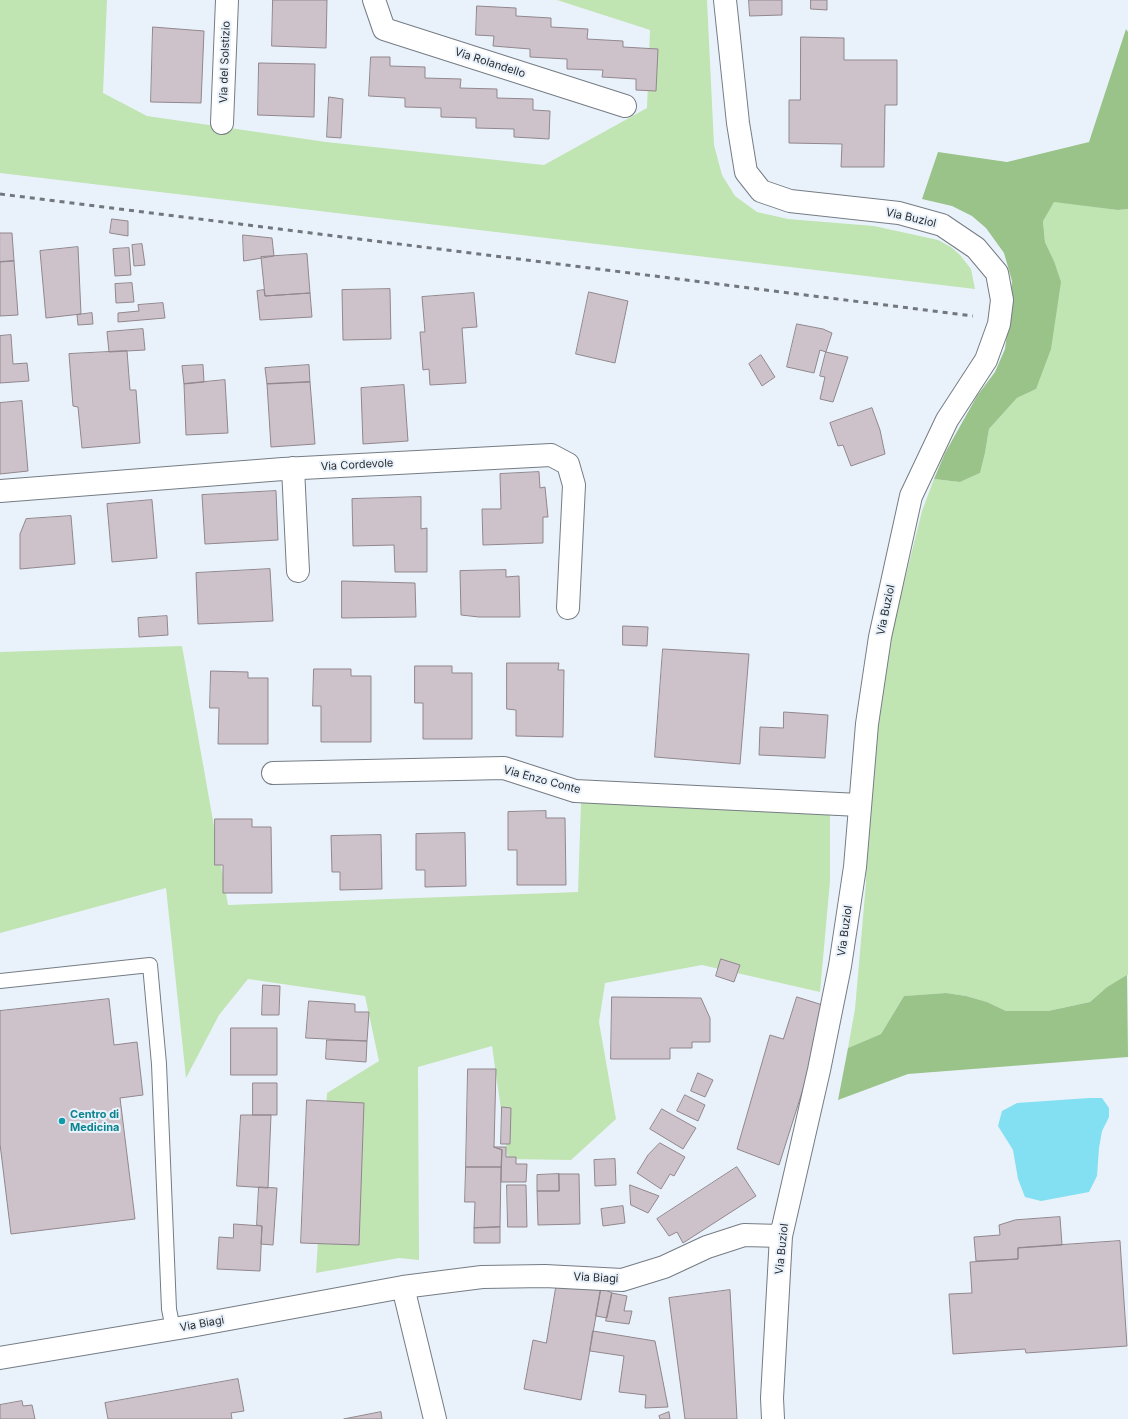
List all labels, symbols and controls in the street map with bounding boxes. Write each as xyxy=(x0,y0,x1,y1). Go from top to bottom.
street label: Via del Solstizio xyxy=(217,21,233,103)
street label: Via Rolandello xyxy=(453,45,527,81)
street label: Via Buziol xyxy=(885,206,937,230)
street label: Via Cordevole xyxy=(320,457,394,473)
street label: Via Buziol xyxy=(874,584,898,636)
street label: Via Enzo Conte xyxy=(502,763,582,797)
street label: Via Buziol xyxy=(835,905,855,957)
place label: Centro di Medicina xyxy=(70,1108,119,1134)
marker: Centro di Medicina xyxy=(57,1116,67,1126)
street label: Via Buziol xyxy=(773,1223,791,1275)
street label: Via Biagi xyxy=(573,1270,619,1286)
street label: Via Biagi xyxy=(179,1314,225,1334)

